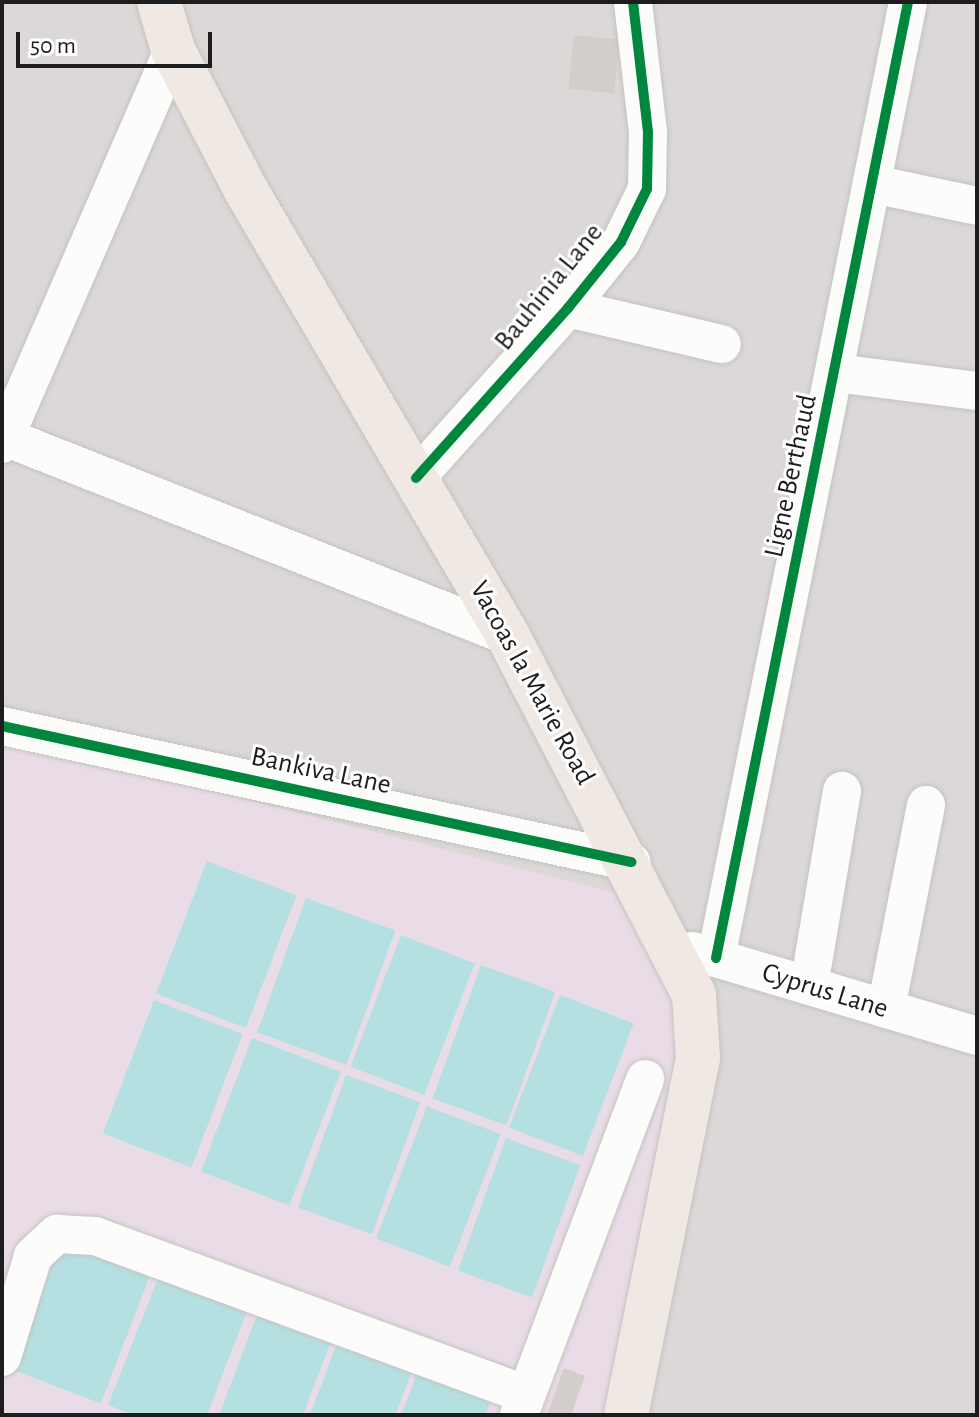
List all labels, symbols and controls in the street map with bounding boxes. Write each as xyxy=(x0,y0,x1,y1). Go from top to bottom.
scale bar xyxy=(20,16,216,66)
text: 50 m xyxy=(30,34,76,58)
street label: Bauhinia Lane xyxy=(487,217,611,357)
street label: Ligne Berthaud xyxy=(757,391,825,561)
street label: Vacoas la Marie Road xyxy=(462,575,602,791)
street label: Bankiva Lane xyxy=(248,740,394,802)
street label: Cyprus Lane xyxy=(758,956,892,1026)

